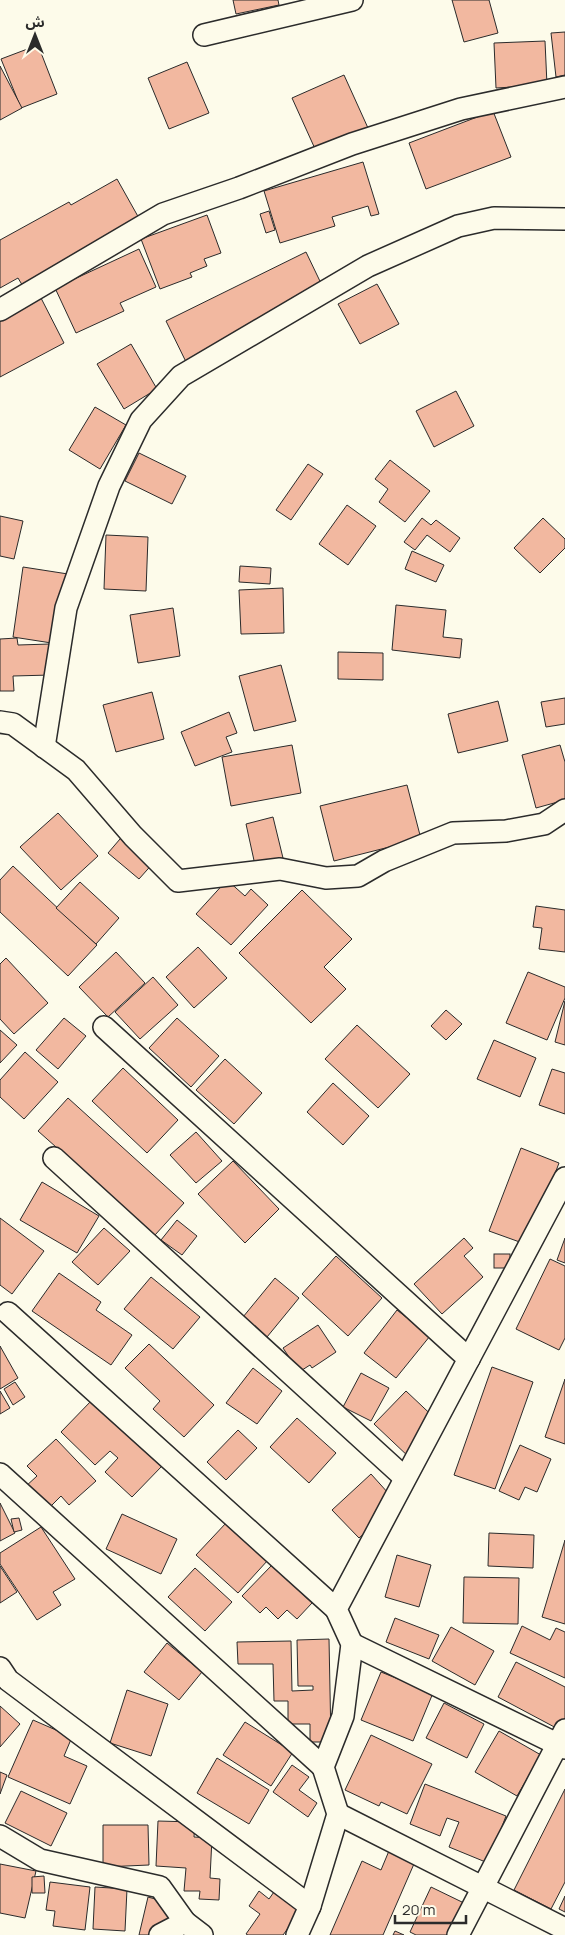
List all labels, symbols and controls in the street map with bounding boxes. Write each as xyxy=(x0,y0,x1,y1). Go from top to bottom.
north arrow xyxy=(10,10,60,60)
text: ش xyxy=(25,12,45,31)
scale bar xyxy=(395,1892,466,1924)
text: 20 m xyxy=(402,1899,435,1920)

